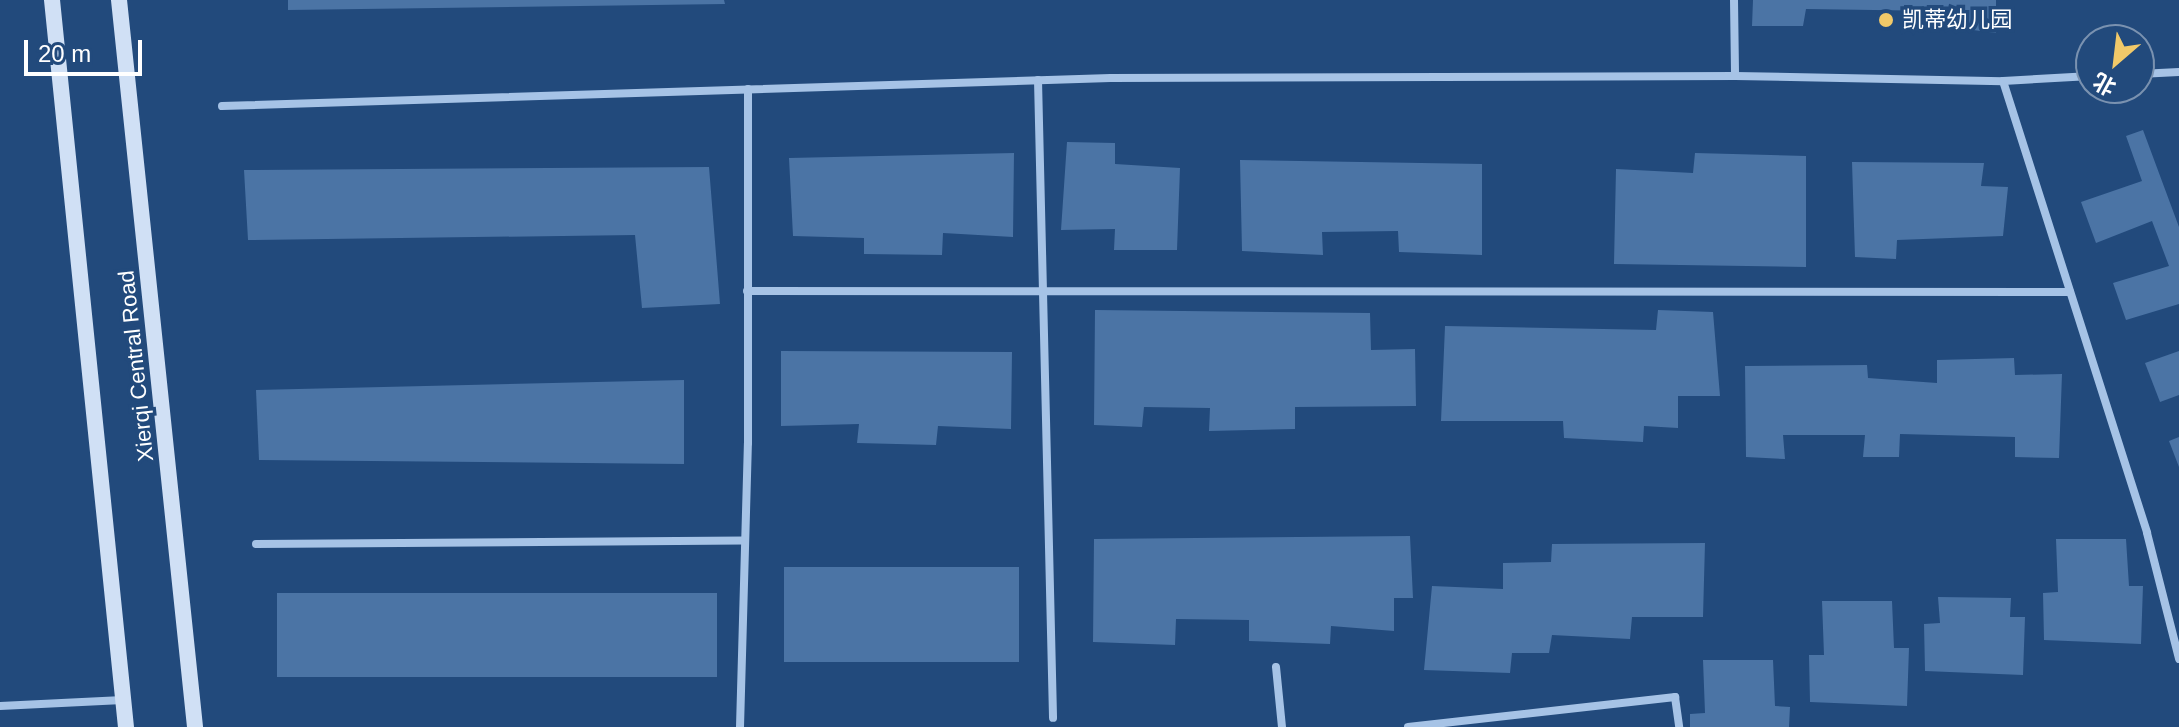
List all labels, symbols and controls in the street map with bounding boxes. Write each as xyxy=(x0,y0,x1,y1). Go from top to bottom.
place label: 凯蒂幼儿园 xyxy=(1902,7,2012,33)
marker: 凯蒂幼儿园 xyxy=(1877,11,1895,29)
scale bar xyxy=(28,24,146,74)
north arrow xyxy=(2075,24,2155,104)
text: 20 m xyxy=(38,40,91,67)
text: 北 xyxy=(2089,68,2120,100)
street label: Xierqi Central Road xyxy=(113,269,159,463)

